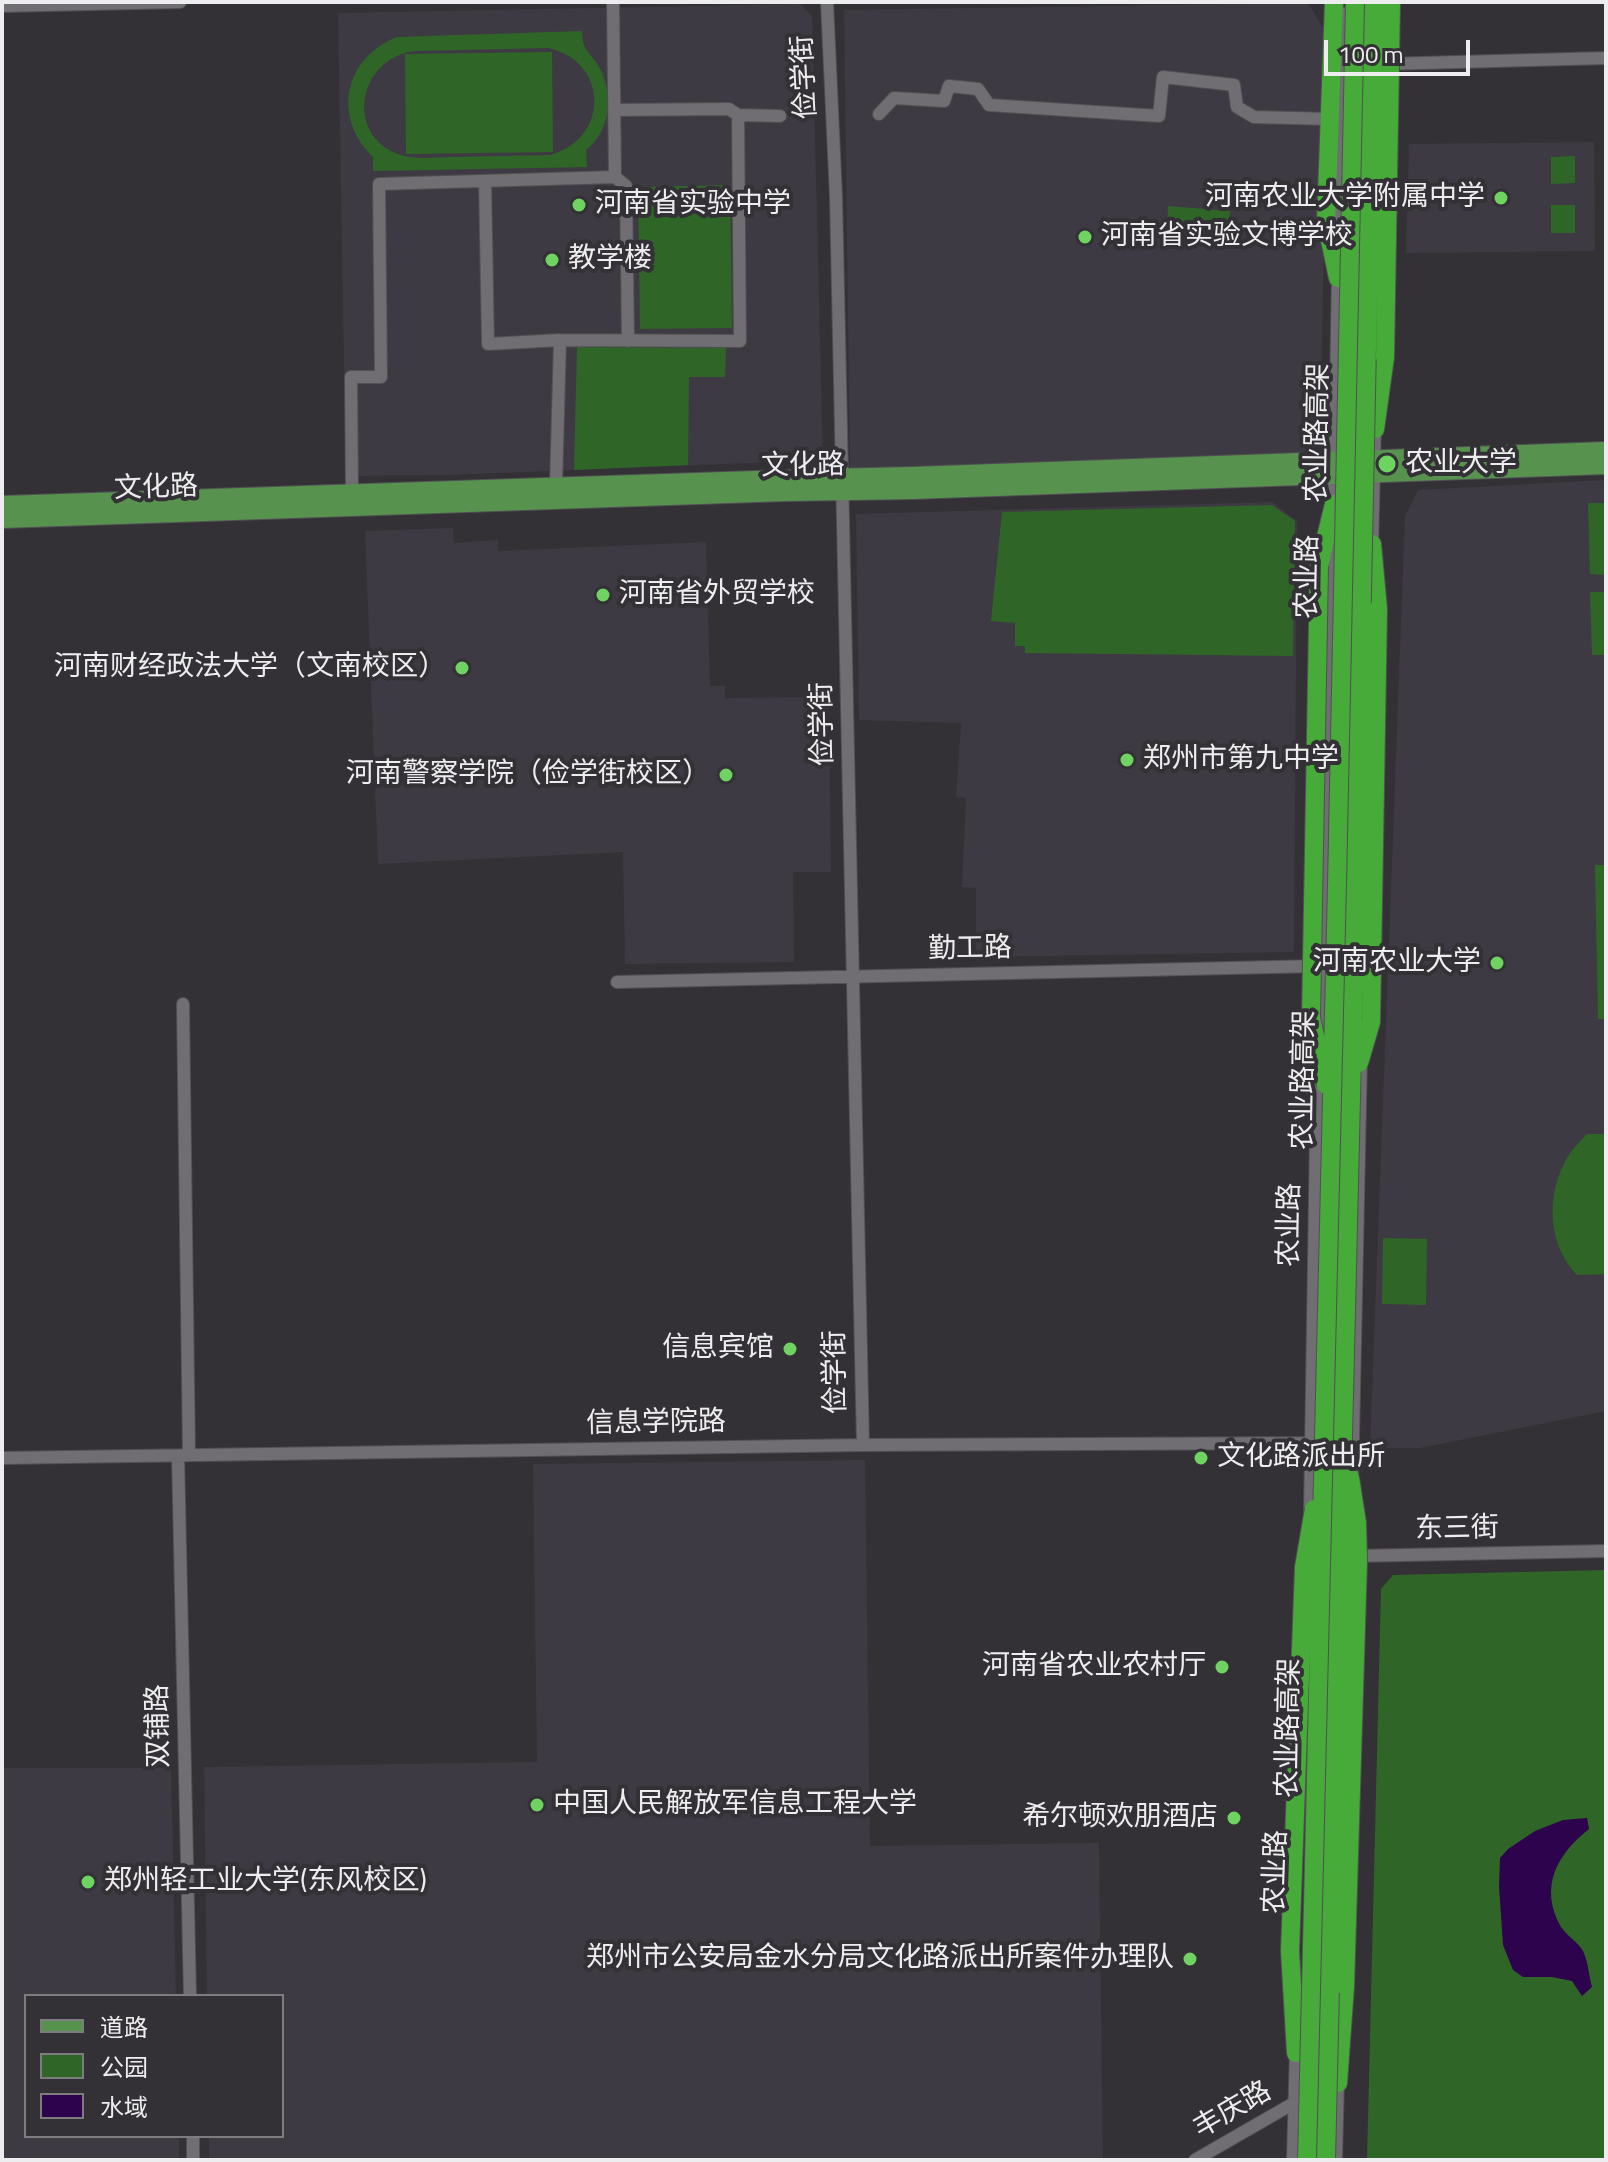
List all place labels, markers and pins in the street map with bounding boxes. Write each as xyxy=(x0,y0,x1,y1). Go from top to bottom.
place label: 河南农业大学附属中学 xyxy=(1205,181,1485,215)
place label: 河南省实验中学 xyxy=(595,188,791,222)
marker: 河南农业大学附属中学 xyxy=(1492,189,1510,207)
marker: 河南省实验中学 xyxy=(570,196,588,214)
place label: 河南省实验文博学校 xyxy=(1101,220,1353,254)
marker: 河南省实验文博学校 xyxy=(1076,228,1094,246)
place label: 教学楼 xyxy=(568,243,652,277)
marker: 教学楼 xyxy=(543,251,561,269)
place label: 农业大学 xyxy=(1405,447,1517,481)
marker: 农业大学 xyxy=(1376,453,1398,475)
place label: 河南省外贸学校 xyxy=(619,578,815,612)
marker: 河南省外贸学校 xyxy=(594,586,612,604)
place label: 河南财经政法大学（文南校区） xyxy=(54,651,446,685)
marker: 河南财经政法大学（文南校区） xyxy=(453,659,471,677)
place label: 郑州市第九中学 xyxy=(1143,743,1339,777)
marker: 郑州市第九中学 xyxy=(1118,751,1136,769)
place label: 河南警察学院（俭学街校区） xyxy=(346,758,710,792)
marker: 河南警察学院（俭学街校区） xyxy=(717,766,735,784)
place label: 河南农业大学 xyxy=(1313,946,1481,980)
marker: 河南农业大学 xyxy=(1488,954,1506,972)
place label: 信息宾馆 xyxy=(662,1332,774,1366)
marker: 信息宾馆 xyxy=(781,1340,799,1358)
place label: 文化路派出所 xyxy=(1217,1441,1385,1475)
marker: 文化路派出所 xyxy=(1192,1449,1210,1467)
place label: 河南省农业农村厅 xyxy=(982,1650,1206,1684)
marker: 河南省农业农村厅 xyxy=(1213,1658,1231,1676)
place label: 中国人民解放军信息工程大学 xyxy=(553,1788,917,1822)
marker: 中国人民解放军信息工程大学 xyxy=(528,1796,546,1814)
place label: 希尔顿欢朋酒店 xyxy=(1022,1801,1218,1835)
marker: 希尔顿欢朋酒店 xyxy=(1225,1809,1243,1827)
place label: 郑州轻工业大学(东风校区) xyxy=(104,1865,427,1899)
marker: 郑州轻工业大学(东风校区) xyxy=(79,1873,97,1891)
place label: 郑州市公安局金水分局文化路派出所案件办理队 xyxy=(586,1942,1174,1976)
marker: 郑州市公安局金水分局文化路派出所案件办理队 xyxy=(1181,1950,1199,1968)

